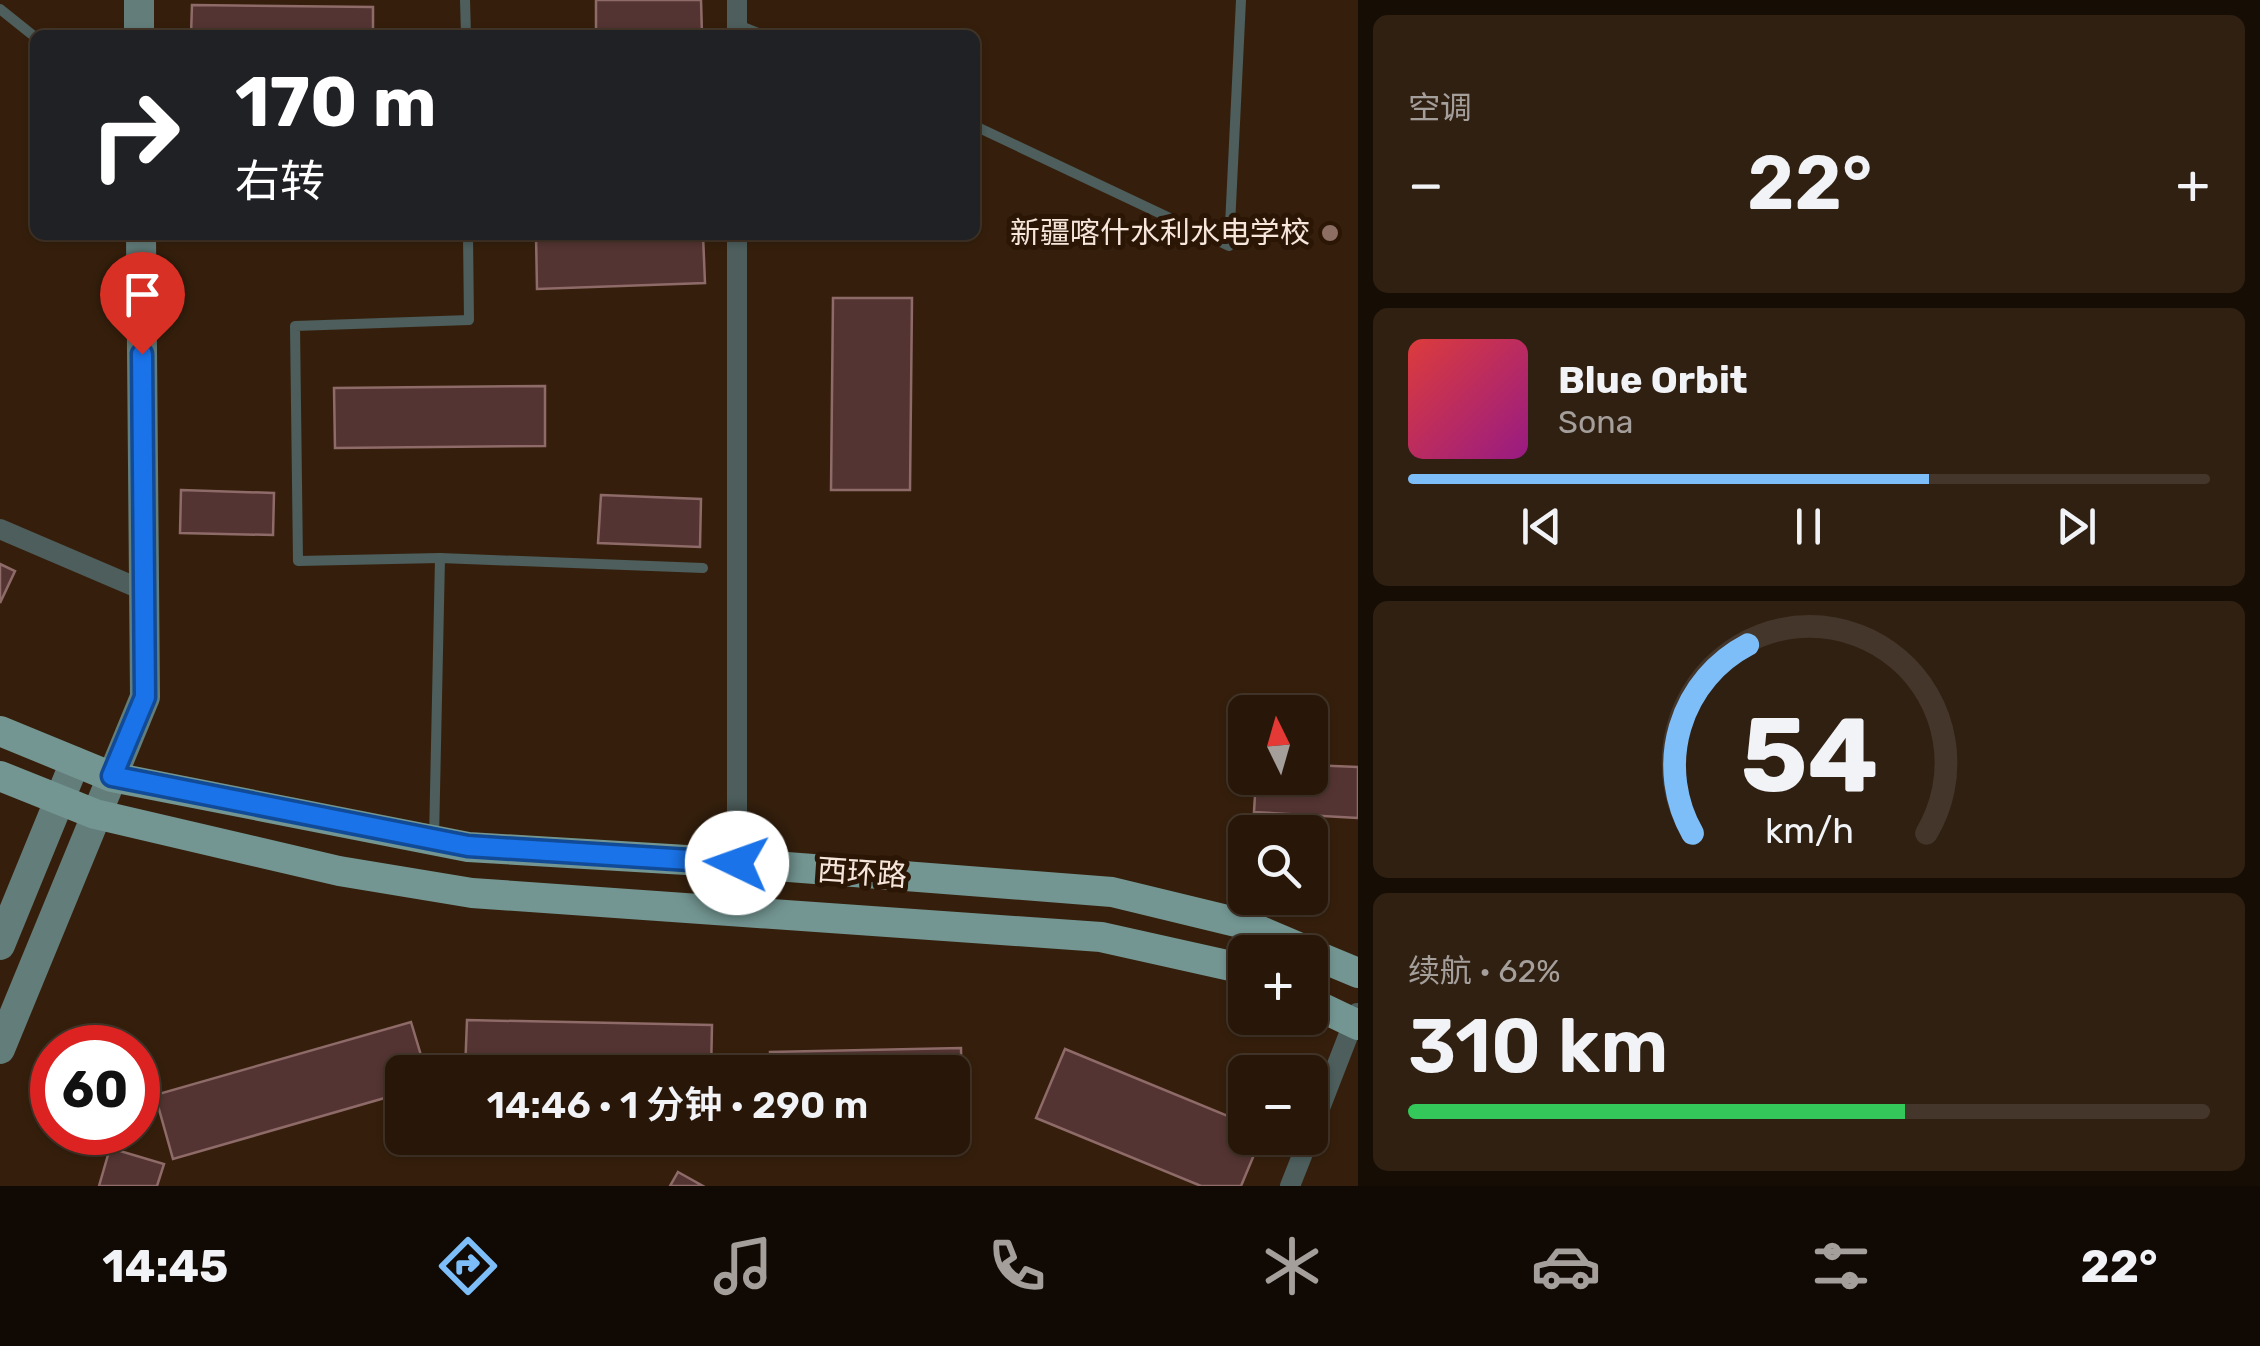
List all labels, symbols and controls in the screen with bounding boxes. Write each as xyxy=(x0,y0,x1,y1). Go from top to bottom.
text: 170 m xyxy=(235,61,437,144)
icon: right xyxy=(70,70,200,200)
text: 空调 xyxy=(1408,89,1472,127)
text: 22° xyxy=(1747,139,1872,228)
text: − xyxy=(1408,152,1444,217)
text: + xyxy=(2176,152,2210,217)
text: 右转 xyxy=(235,155,325,208)
place label: 新疆喀什水利水电学校 xyxy=(1010,215,1310,251)
marker: 新疆喀什水利水电学校 xyxy=(1319,222,1341,244)
pin xyxy=(100,252,185,355)
icon: arrive xyxy=(115,267,170,322)
text: Blue Orbit xyxy=(1558,357,1748,403)
text: Sona xyxy=(1558,403,1633,441)
icon: previous xyxy=(1514,499,1569,554)
icon: pause xyxy=(1781,499,1836,554)
icon: next xyxy=(2049,499,2104,554)
text: 54 xyxy=(1740,694,1878,817)
north arrow xyxy=(1228,695,1328,795)
map controls xyxy=(1228,695,1328,1155)
text: km/h xyxy=(1764,810,1854,852)
position arrow xyxy=(685,811,789,915)
button: search xyxy=(1228,815,1328,915)
street label: 西环路 xyxy=(816,852,908,894)
button: + xyxy=(1228,935,1328,1035)
text: 续航 · 62% xyxy=(1408,952,1561,990)
text: 310 km xyxy=(1408,1002,1669,1091)
speed limit sign: 60 xyxy=(30,1025,160,1155)
button: − xyxy=(1228,1055,1328,1155)
text: 14:46 · 1 分钟 · 290 m xyxy=(487,1082,868,1128)
icon: directions xyxy=(433,1231,503,1301)
icon: music xyxy=(708,1231,778,1301)
icon: phone xyxy=(982,1231,1052,1301)
icon: climate xyxy=(1257,1231,1327,1301)
icon: car xyxy=(1531,1231,1601,1301)
icon: filters xyxy=(1806,1231,1876,1301)
text: 14:45 xyxy=(102,1240,228,1293)
text: 22° xyxy=(2081,1240,2158,1293)

